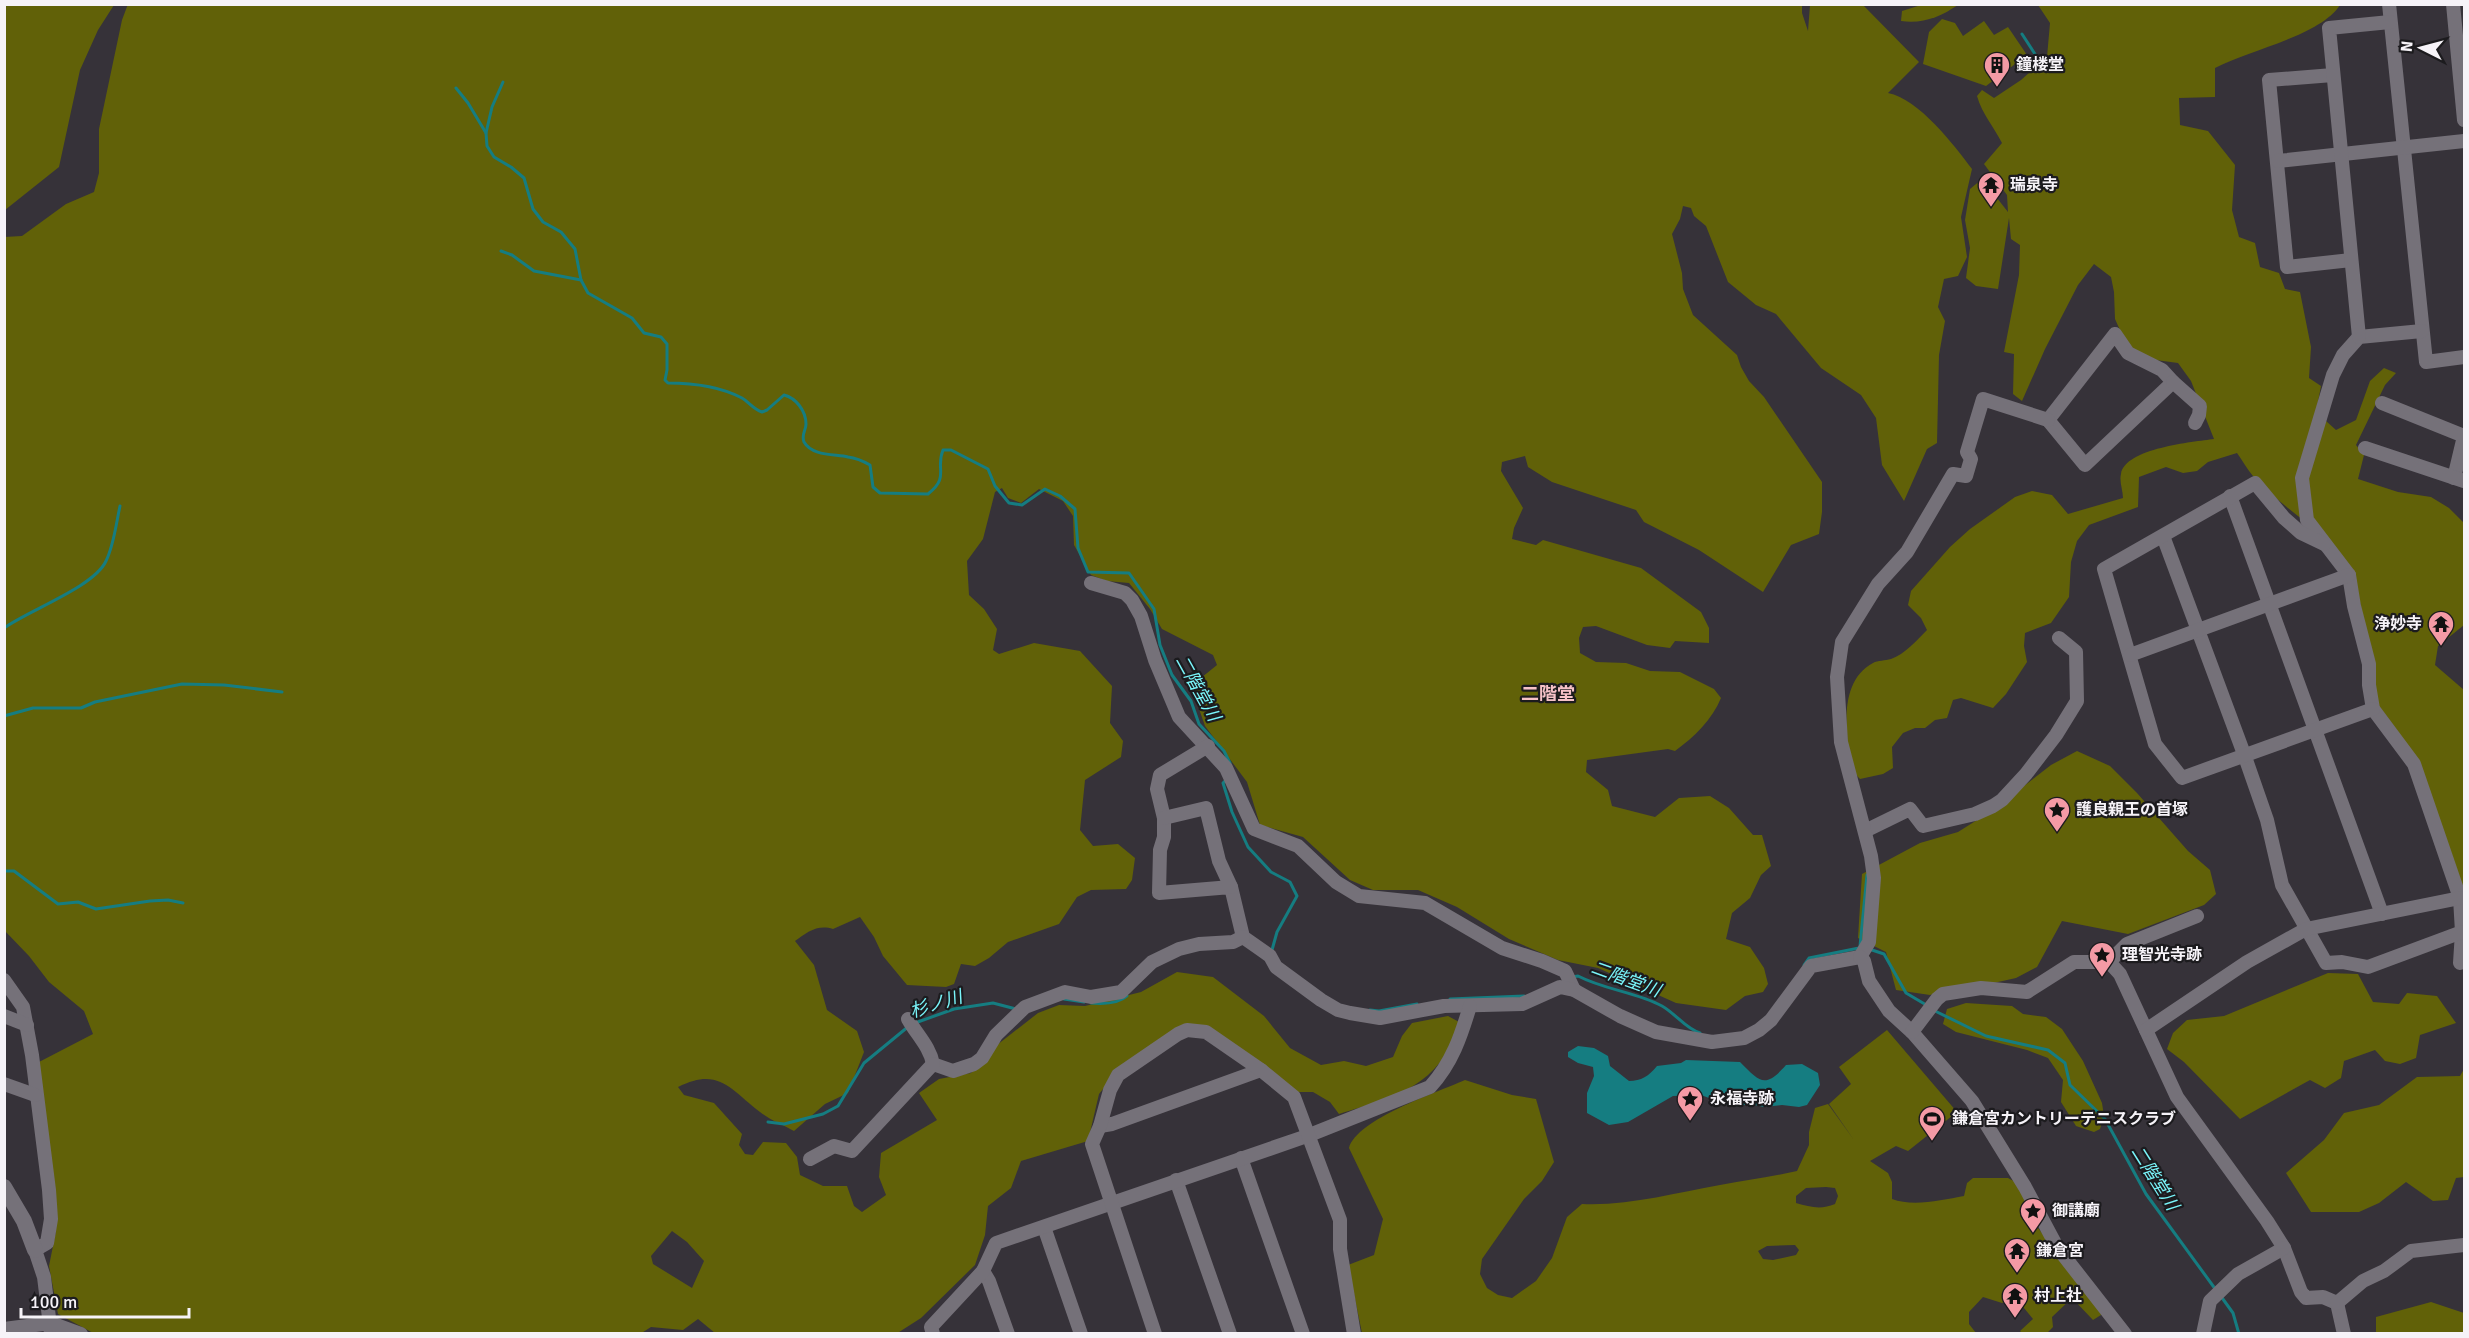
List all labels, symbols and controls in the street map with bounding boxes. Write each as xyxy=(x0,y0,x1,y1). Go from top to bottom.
north arrow xyxy=(2391,18,2451,78)
text: N xyxy=(2397,40,2418,53)
building icon: 鐘楼堂 xyxy=(1982,50,2012,88)
place label: 鐘楼堂 xyxy=(2016,55,2064,75)
temple icon: 瑞泉寺 xyxy=(1976,170,2006,208)
place label: 瑞泉寺 xyxy=(2010,175,2058,195)
temple icon: 浄妙寺 xyxy=(2426,609,2456,647)
place label: 浄妙寺 xyxy=(2374,614,2422,634)
water label: 二階堂川 xyxy=(1171,651,1226,727)
district label: 二階堂 xyxy=(1521,683,1575,705)
place icon: 護良親王の首塚 xyxy=(2042,795,2072,833)
place label: 護良親王の首塚 xyxy=(2076,800,2188,820)
place icon: 理智光寺跡 xyxy=(2087,940,2117,978)
place label: 理智光寺跡 xyxy=(2122,945,2202,965)
water label: 二階堂川 xyxy=(1588,956,1665,1002)
water label: 杉ノ川 xyxy=(907,985,967,1022)
place icon: 永福寺跡 xyxy=(1675,1084,1705,1122)
place label: 永福寺跡 xyxy=(1710,1089,1774,1109)
sports icon: 鎌倉宮カントリーテニスクラブ xyxy=(1917,1104,1947,1142)
place label: 鎌倉宮カントリーテニスクラブ xyxy=(1952,1109,2176,1129)
water label: 二階堂川 xyxy=(2127,1142,2184,1216)
place icon: 御講廟 xyxy=(2018,1196,2048,1234)
place label: 御講廟 xyxy=(2052,1201,2100,1221)
temple icon: 鎌倉宮 xyxy=(2002,1236,2032,1274)
place label: 鎌倉宮 xyxy=(2036,1241,2084,1261)
scale bar xyxy=(21,1281,189,1319)
temple icon: 村上社 xyxy=(2000,1281,2030,1319)
place label: 村上社 xyxy=(2034,1286,2082,1306)
text: 100 m xyxy=(30,1291,77,1313)

